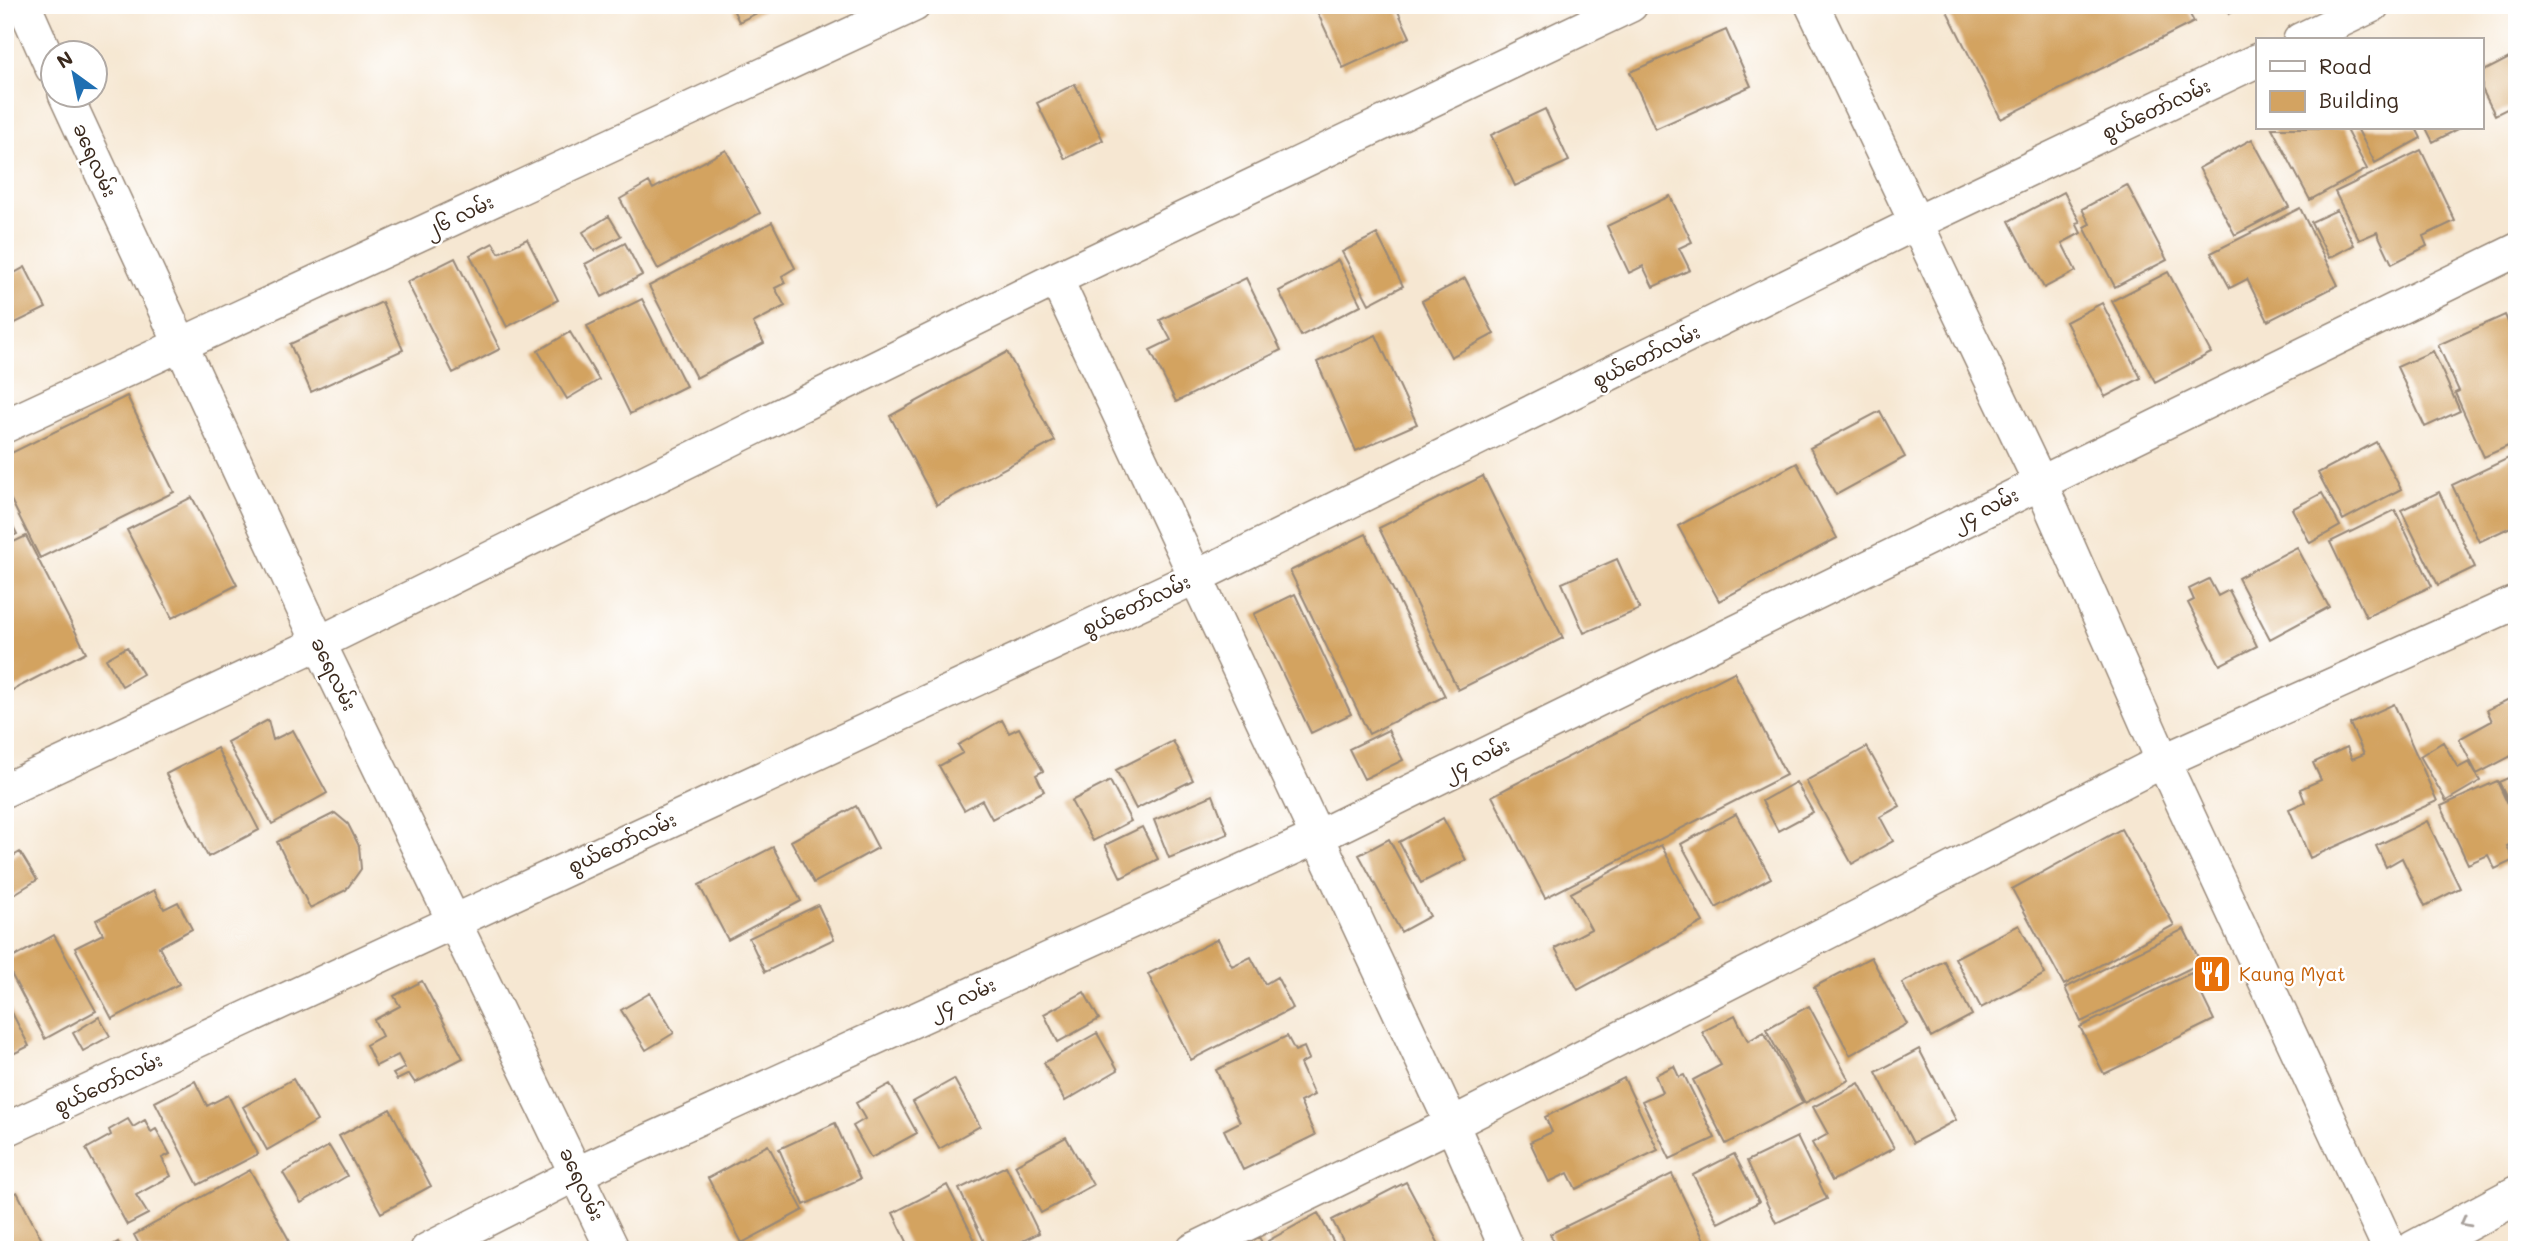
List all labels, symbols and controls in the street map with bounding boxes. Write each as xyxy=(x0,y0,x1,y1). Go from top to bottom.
north arrow xyxy=(38,38,108,108)
legend xyxy=(2256,38,2484,130)
text: N xyxy=(52,45,77,74)
text: Road xyxy=(2319,52,2371,79)
street label: စွယ်တော်လမ်း xyxy=(2097,72,2216,148)
text: Building xyxy=(2319,86,2399,113)
street label: ခရေလမ်း xyxy=(64,118,124,202)
street label: ၂၆ လမ်း xyxy=(420,188,499,246)
street label: စွယ်တော်လမ်း xyxy=(1587,318,1705,396)
street label: ၂၄ လမ်း xyxy=(1947,481,2024,539)
street label: စွယ်တော်လမ်း xyxy=(1077,568,1196,644)
street label: ခရေလမ်း xyxy=(302,633,364,716)
street label: ၂၄ လမ်း xyxy=(1438,731,1515,789)
street label: စွယ်တော်လမ်း xyxy=(563,806,682,882)
restaurant icon: Kaung Myat xyxy=(2191,953,2233,995)
place label: Kaung Myat xyxy=(2239,961,2346,986)
street label: ၂၄ လမ်း xyxy=(924,971,1001,1027)
street label: စွယ်တော်လမ်း xyxy=(49,1046,168,1122)
street label: ခရေလမ်း xyxy=(551,1143,611,1226)
one-way arrow xyxy=(2460,1214,2472,1228)

